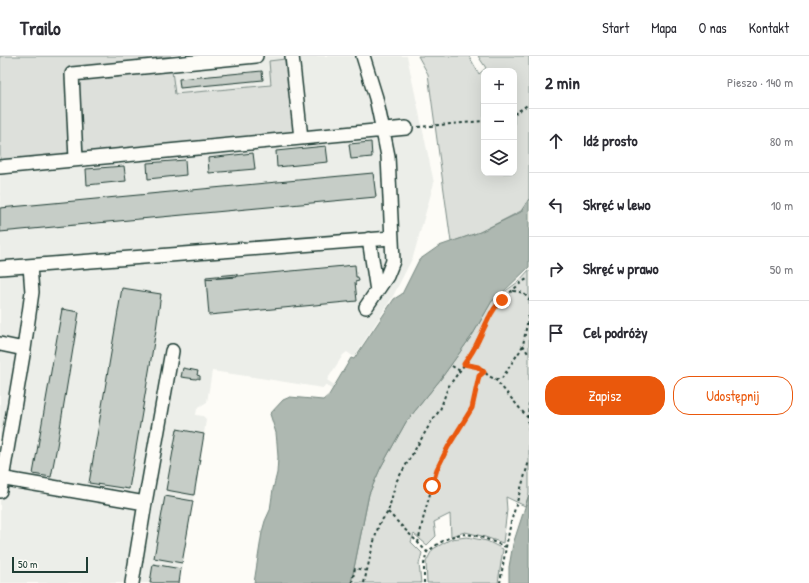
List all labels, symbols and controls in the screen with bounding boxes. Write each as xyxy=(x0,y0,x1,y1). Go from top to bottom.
text: Trailo xyxy=(20,15,61,41)
text: Start xyxy=(602,18,629,37)
text: Mapa xyxy=(651,18,677,37)
text: O nas xyxy=(699,18,727,37)
text: Kontakt xyxy=(749,18,789,37)
map controls xyxy=(481,68,517,176)
button: + xyxy=(481,68,517,104)
text: 2 min xyxy=(545,71,580,94)
text: Pieszo · 140 m xyxy=(727,73,793,91)
button: − xyxy=(481,104,517,140)
icon: ahead xyxy=(545,130,567,152)
text: Idź prosto xyxy=(583,130,637,151)
text: 80 m xyxy=(770,132,793,150)
button: layers xyxy=(481,140,517,176)
icon: left xyxy=(545,194,567,216)
text: Skręć w lewo xyxy=(583,194,650,215)
text: 10 m xyxy=(771,196,793,214)
icon: right xyxy=(545,258,567,280)
text: Skręć w prawo xyxy=(583,258,659,279)
text: 50 m xyxy=(770,260,793,278)
route end xyxy=(493,291,511,309)
icon: arrive xyxy=(545,322,567,344)
text: Cel podróży xyxy=(583,322,648,343)
button: Zapisz xyxy=(545,376,665,415)
button: Udostępnij xyxy=(673,376,793,415)
route start xyxy=(423,477,441,495)
scale bar xyxy=(12,555,88,574)
text: 50 m xyxy=(18,557,38,571)

